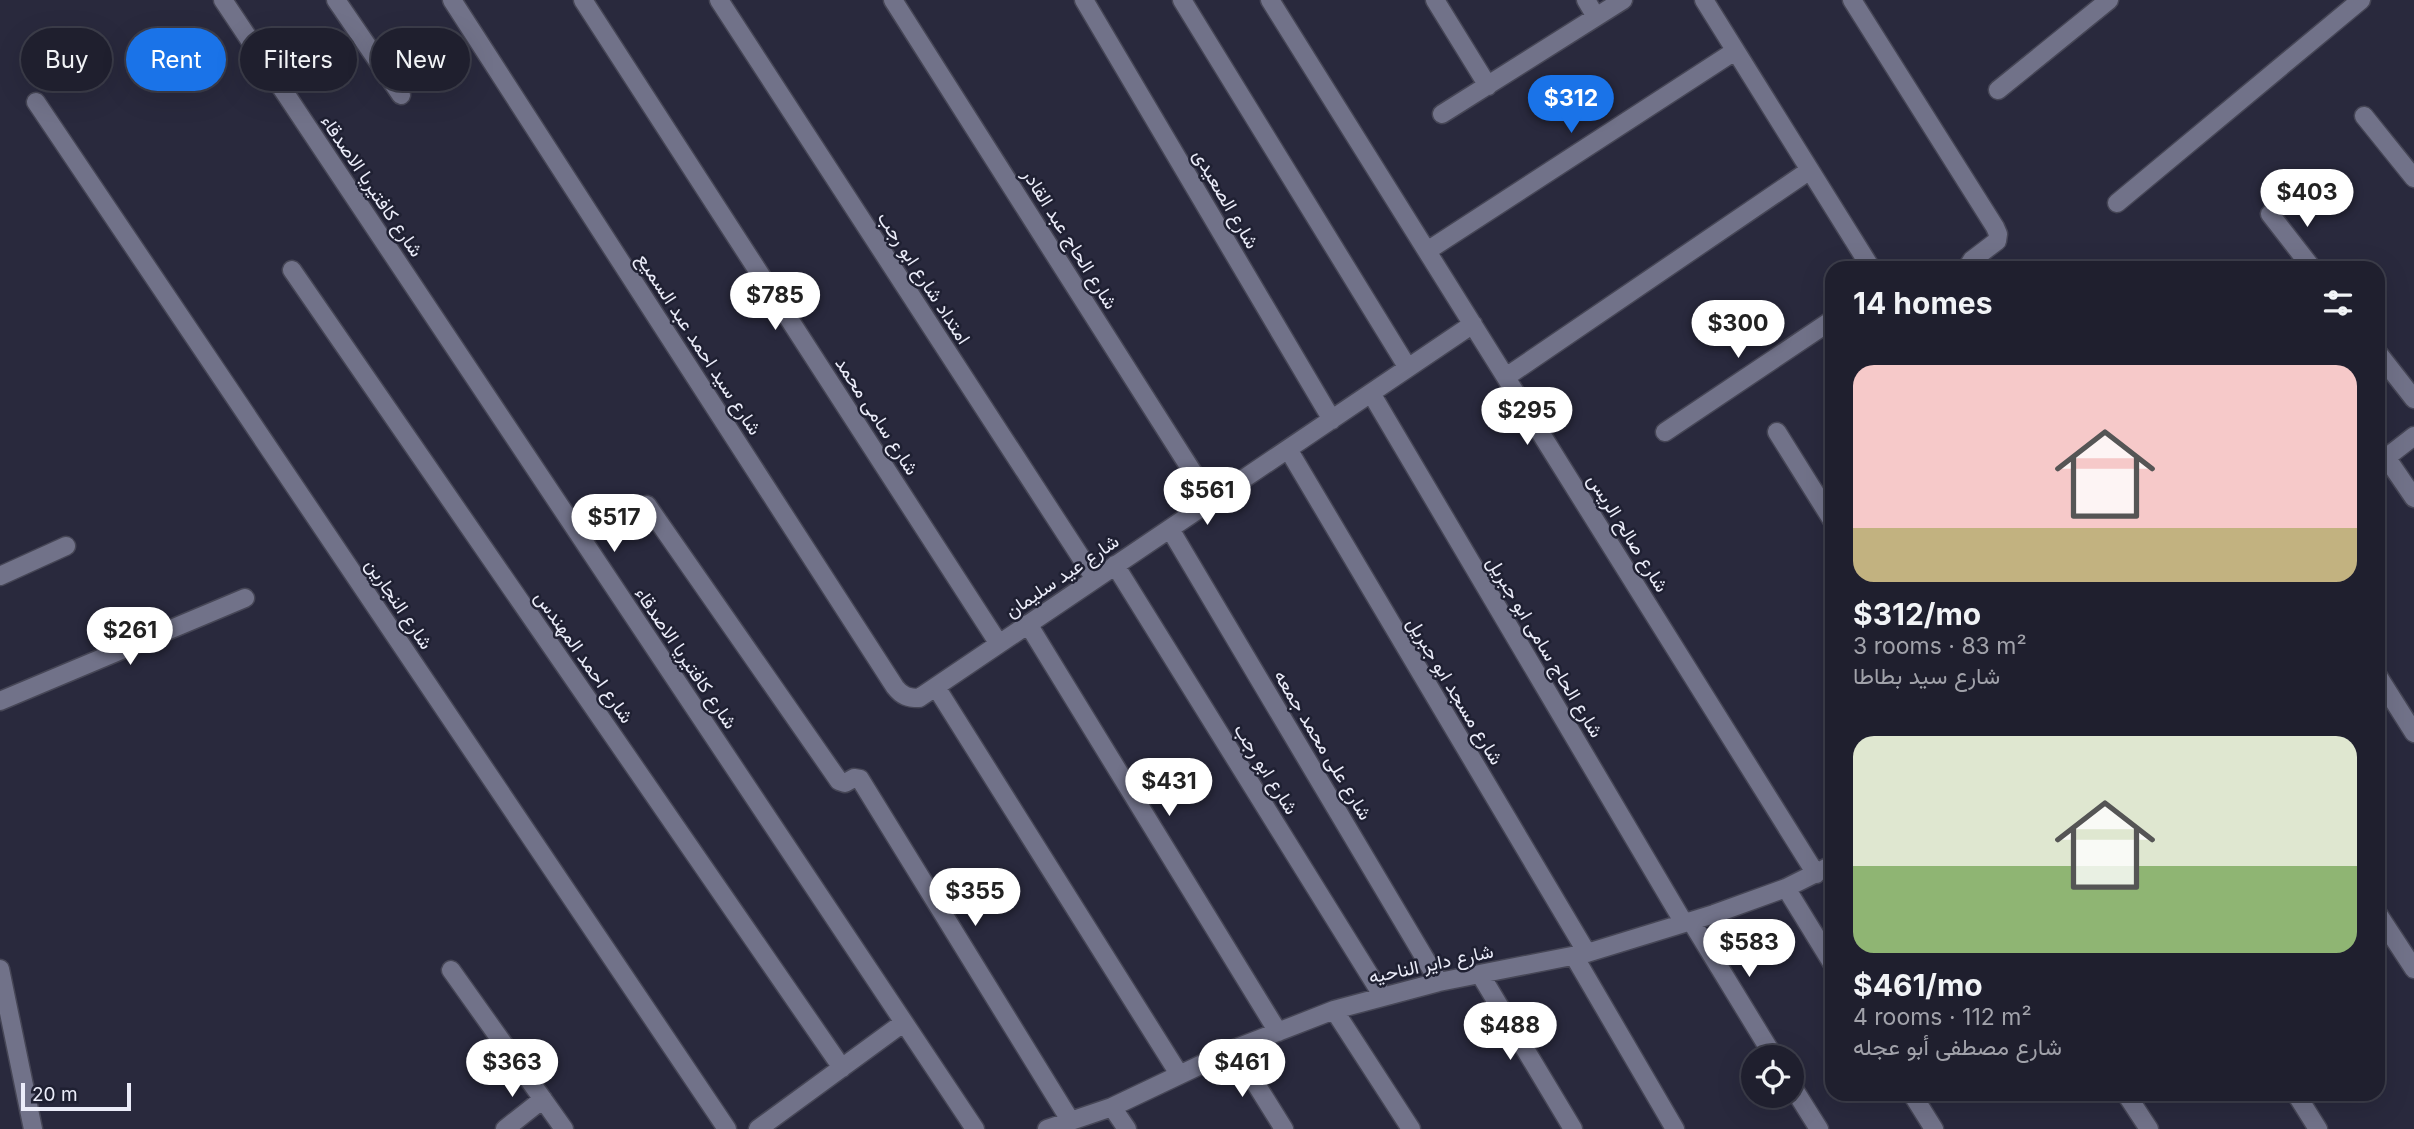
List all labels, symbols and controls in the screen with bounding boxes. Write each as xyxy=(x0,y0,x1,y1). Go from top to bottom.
chip: Buy xyxy=(21,28,112,91)
chip: Rent xyxy=(126,28,226,91)
chip: Filters xyxy=(240,28,357,91)
chip: New xyxy=(371,28,470,91)
pin: $312 xyxy=(1530,76,1612,135)
text: $312 xyxy=(1544,84,1598,112)
street label: شارع كافتيريا الاصدقاء xyxy=(315,111,428,262)
street label: شارع الصعيدى xyxy=(1187,145,1264,253)
street label: شارع الحاج عبد القادر xyxy=(1016,164,1122,314)
pin: $403 xyxy=(2266,170,2348,229)
text: $403 xyxy=(2277,178,2337,206)
street label: امتداد شارع ابو رجب xyxy=(872,208,975,349)
street label: شارع سيد احمد عبد السميع xyxy=(630,249,767,440)
pin: $785 xyxy=(734,272,816,332)
text: $785 xyxy=(746,281,804,309)
icon: filters xyxy=(2319,284,2357,322)
text: 14 homes xyxy=(1853,285,1992,321)
pin: $300 xyxy=(1697,300,1779,360)
text: $300 xyxy=(1708,309,1768,337)
street label: شارع سامى محمد xyxy=(830,353,924,480)
pin: $295 xyxy=(1486,388,1568,447)
text: $295 xyxy=(1497,396,1557,424)
icon: home xyxy=(2042,411,2168,537)
pin: $561 xyxy=(1166,468,1248,527)
street label: شارع صالح الريس xyxy=(1581,470,1674,597)
text: $561 xyxy=(1180,476,1234,504)
pin: $517 xyxy=(573,494,655,554)
text: $517 xyxy=(587,503,641,531)
street label: شارع عيد سليمان xyxy=(1001,529,1124,623)
street label: شارع الحاج سامى ابو جبريل xyxy=(1481,552,1608,742)
street label: شارع النجارين xyxy=(359,554,438,654)
street label: شارع كافتيريا الاصدقاء xyxy=(629,583,742,734)
street label: شارع احمد المهندس xyxy=(529,586,638,728)
text: $312/mo xyxy=(1853,596,1981,632)
pin: $261 xyxy=(89,608,171,667)
street label: شارع مسجد ابو جبريل xyxy=(1401,613,1508,769)
text: $261 xyxy=(103,616,157,644)
text: 3 rooms · 83 m² xyxy=(1853,632,2027,660)
text: شارع سيد بطاطا xyxy=(1853,662,2000,690)
street label: شارع على محمد جمعه xyxy=(1268,666,1377,825)
street label: شارع ابو رجب xyxy=(1228,719,1303,819)
pin: $431 xyxy=(1128,758,1210,818)
text: $431 xyxy=(1141,767,1197,795)
icon: home xyxy=(2042,782,2168,908)
pin: $355 xyxy=(934,869,1016,928)
text: $355 xyxy=(945,877,1005,905)
pin: $583 xyxy=(1708,920,1790,979)
text: $583 xyxy=(1719,928,1779,956)
street label: شارع داير الناحيه xyxy=(1366,940,1496,989)
text: $461/mo xyxy=(1853,967,1983,1003)
pin: $488 xyxy=(1469,1002,1551,1062)
text: 4 rooms · 112 m² xyxy=(1853,1003,2032,1031)
text: $488 xyxy=(1480,1011,1540,1039)
text: شارع مصطفى أبو عجله xyxy=(1853,1033,2062,1061)
pin: $363 xyxy=(471,1040,553,1099)
pin: $461 xyxy=(1201,1040,1283,1099)
map controls xyxy=(1741,1045,1804,1108)
button: locate xyxy=(1741,1045,1804,1108)
text: $363 xyxy=(482,1048,542,1076)
text: $461 xyxy=(1214,1048,1270,1076)
scale bar xyxy=(21,1080,131,1112)
text: 20 m xyxy=(32,1083,78,1106)

